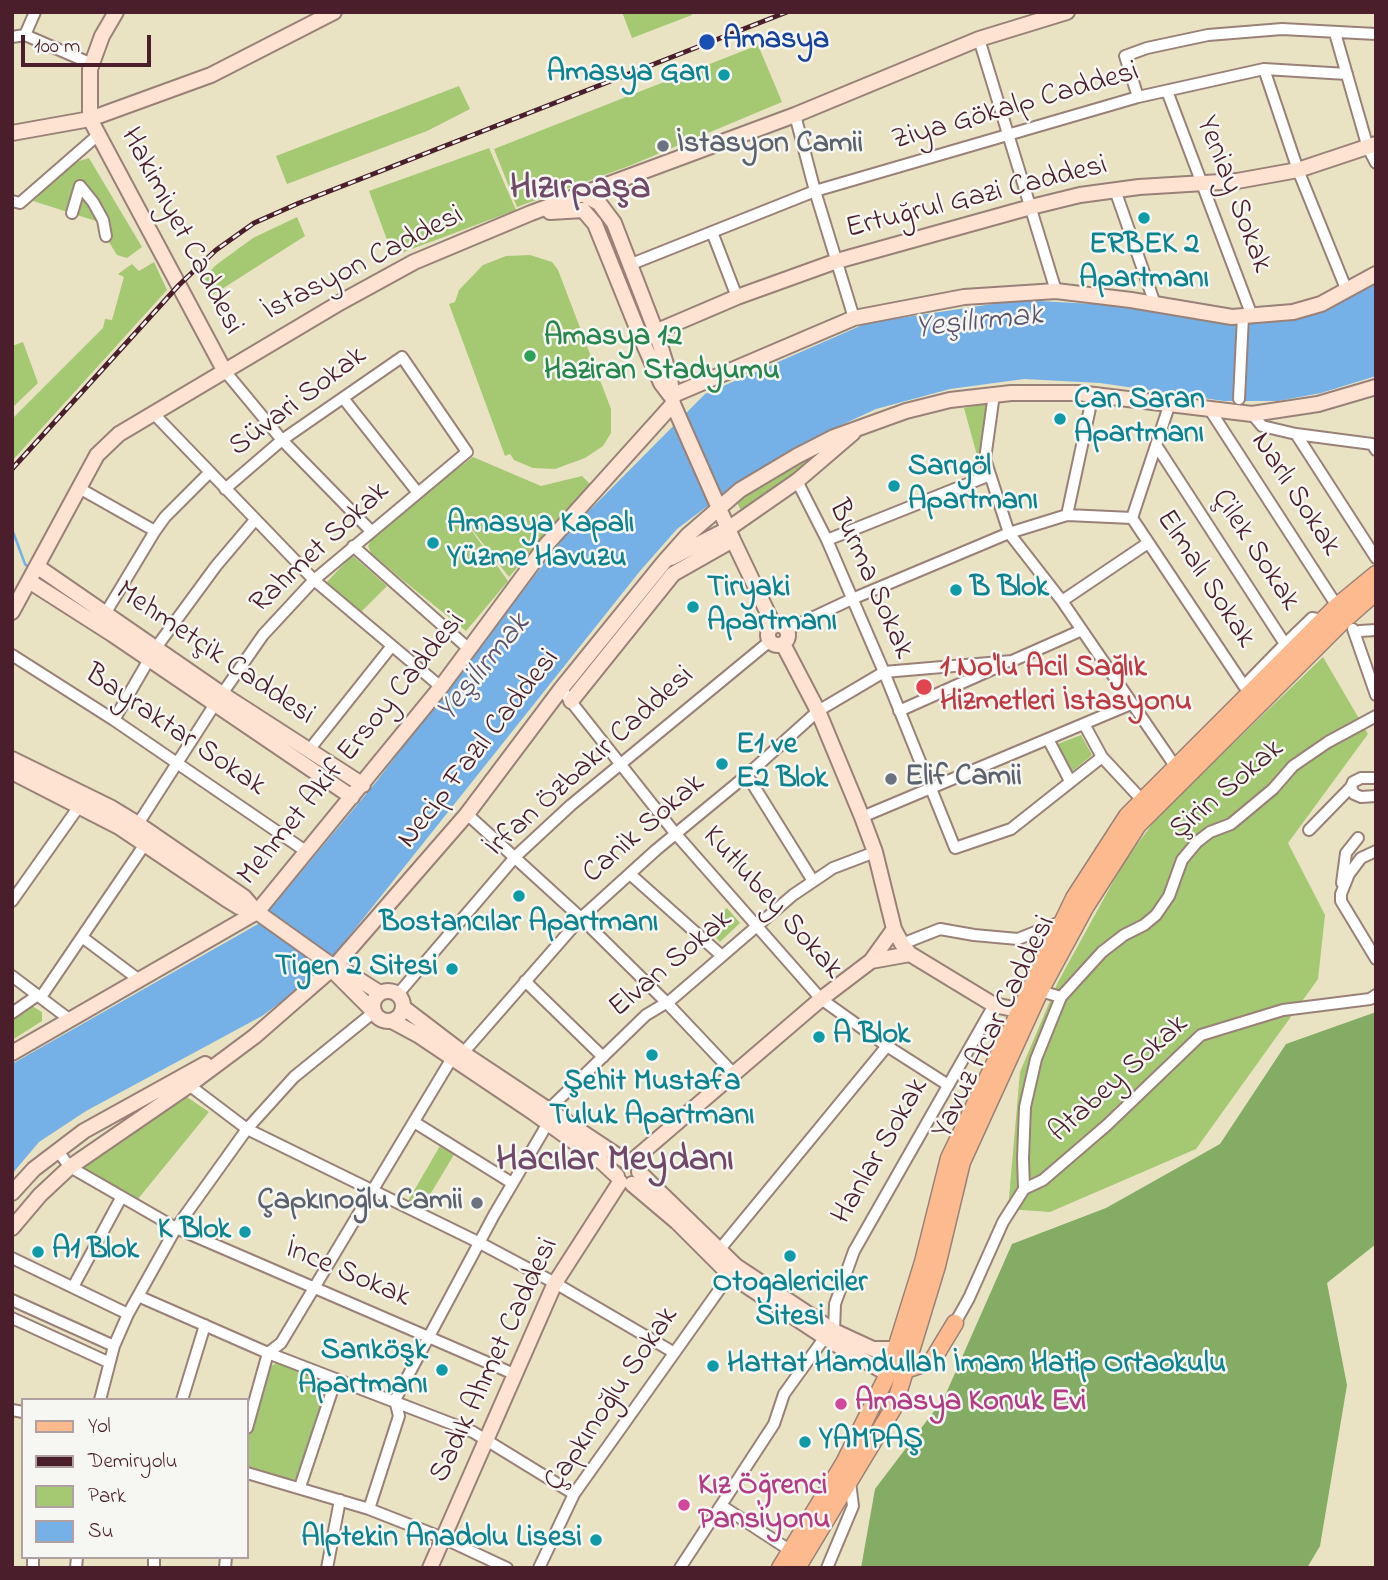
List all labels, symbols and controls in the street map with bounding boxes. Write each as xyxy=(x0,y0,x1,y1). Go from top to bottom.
scale bar xyxy=(24,21,154,65)
place label: Amasya xyxy=(723,24,829,60)
text: 100 m xyxy=(34,32,80,62)
marker: Amasya xyxy=(697,32,717,52)
street label: Ziya Gökalp Caddesi xyxy=(888,56,1144,160)
place label: Amasya Garı xyxy=(547,57,710,93)
marker: Amasya Garı xyxy=(716,67,732,83)
street label: Yeniay Sokak xyxy=(1186,112,1278,278)
street label: Hakimiyet Caddesi xyxy=(110,122,250,342)
place label: İstasyon Camii xyxy=(677,128,863,164)
marker: İstasyon Camii xyxy=(655,138,671,154)
street label: Ertuğrul Gazi Caddesi xyxy=(843,149,1111,249)
district label: Hızırpaşa xyxy=(510,169,650,213)
street label: İstasyon Caddesi xyxy=(258,199,470,331)
marker: ERBEK 2 Apartmanı xyxy=(1136,210,1152,226)
place label: ERBEK 2 Apartmanı xyxy=(1079,229,1209,300)
water label: Yeşilırmak xyxy=(913,298,1045,350)
place label: Amasya 12 Haziran Stadyumu xyxy=(544,321,780,392)
street label: Süvari Sokak xyxy=(223,340,375,466)
marker: Amasya 12 Haziran Stadyumu xyxy=(522,348,538,364)
place label: Can Saran Apartmanı xyxy=(1074,384,1205,454)
marker: Can Saran Apartmanı xyxy=(1052,411,1068,427)
street label: Narlı Sokak xyxy=(1241,426,1347,564)
place label: Sarıgöl Apartmanı xyxy=(908,451,1038,522)
street label: Rahmet Sokak xyxy=(244,475,398,623)
marker: Sarıgöl Apartmanı xyxy=(886,478,902,494)
street label: Çilek Sokak xyxy=(1201,484,1307,618)
street label: Burma Sokak xyxy=(818,495,920,665)
street label: Elmalı Sokak xyxy=(1146,504,1262,656)
place label: Amasya Kapalı Yüzme Havuzu xyxy=(447,508,634,578)
marker: Amasya Kapalı Yüzme Havuzu xyxy=(425,535,441,551)
place label: Tiryaki Apartmanı xyxy=(707,572,837,642)
place label: B Blok xyxy=(970,572,1049,608)
street label: Mehmetçik Caddesi xyxy=(108,575,320,735)
marker: B Blok xyxy=(948,582,964,598)
marker: Tiryaki Apartmanı xyxy=(685,599,701,615)
street label: Mehmet Akif Ersoy Caddesi xyxy=(232,606,474,894)
water label: Yeşilırmak xyxy=(430,607,540,731)
street label: Necip Fazıl Caddesi xyxy=(391,643,569,857)
place label: 1 No'lu Acil Sağlık Hizmetleri İstasyonu xyxy=(940,652,1192,722)
street label: Bayraktar Sokak xyxy=(76,658,272,806)
street label: İrfan Özbakır Caddesi xyxy=(479,660,703,866)
marker: 1 No'lu Acil Sağlık Hizmetleri İstasyonu xyxy=(914,677,934,697)
place label: E1 ve E2 Blok xyxy=(736,729,828,800)
street label: Şirin Sokak xyxy=(1164,733,1292,849)
marker: E1 ve E2 Blok xyxy=(714,756,730,772)
place label: Elif Camii xyxy=(905,761,1022,797)
street label: Canik Sokak xyxy=(577,767,713,893)
marker: Elif Camii xyxy=(883,771,899,787)
street label: Kutlubey Sokak xyxy=(693,820,849,988)
marker: Bostancılar Apartmanı xyxy=(511,888,527,904)
street label: Elvan Sokak xyxy=(603,903,741,1027)
place label: Bostancılar Apartmanı xyxy=(380,907,658,943)
street label: Yavuz Acar Caddesi xyxy=(926,910,1066,1146)
place label: Tigen 2 Sitesi xyxy=(275,951,438,987)
marker: Tigen 2 Sitesi xyxy=(444,961,460,977)
street label: Atabey Sokak xyxy=(1043,1008,1197,1152)
place label: A Blok xyxy=(833,1019,910,1055)
marker: A Blok xyxy=(811,1029,827,1045)
marker: Şehit Mustafa Tuluk Apartmanı xyxy=(644,1047,660,1063)
place label: Şehit Mustafa Tuluk Apartmanı xyxy=(549,1066,755,1136)
street label: Hanlar Sokak xyxy=(826,1072,938,1232)
district label: Hacılar Meydanı xyxy=(496,1141,734,1185)
place label: Çapkınoğlu Camii xyxy=(257,1185,463,1221)
marker: Çapkınoğlu Camii xyxy=(469,1195,485,1211)
place label: K Blok xyxy=(158,1214,231,1250)
marker: K Blok xyxy=(237,1224,253,1240)
street label: İnce Sokak xyxy=(279,1233,415,1317)
street label: Sadık Ahmet Caddesi xyxy=(424,1233,568,1489)
place label: A1 Blok xyxy=(52,1234,139,1270)
marker: A1 Blok xyxy=(30,1244,46,1260)
marker: Otogalericiler Sitesi xyxy=(782,1248,798,1264)
place label: Otogalericiler Sitesi xyxy=(713,1267,867,1338)
street label: Çapkınoğlu Sokak xyxy=(538,1301,688,1499)
place label: Sarıköşk Apartmanı xyxy=(298,1335,428,1406)
place label: Hattat Hamdullah İmam Hatip Ortaokulu xyxy=(727,1348,1226,1384)
marker: Hattat Hamdullah İmam Hatip Ortaokulu xyxy=(705,1358,721,1374)
marker: Sarıköşk Apartmanı xyxy=(434,1362,450,1378)
place label: Amasya Konuk Evi xyxy=(855,1386,1086,1422)
marker: Amasya Konuk Evi xyxy=(833,1396,849,1412)
legend xyxy=(21,1398,248,1559)
text: Yol xyxy=(88,1412,111,1442)
place label: YAMPAŞ xyxy=(819,1424,923,1460)
marker: YAMPAŞ xyxy=(797,1434,813,1450)
text: Demiryolu xyxy=(88,1447,177,1477)
place label: Kız Öğrenci Pansiyonu xyxy=(698,1470,830,1540)
text: Park xyxy=(88,1482,126,1512)
marker: Kız Öğrenci Pansiyonu xyxy=(676,1497,692,1513)
text: Su xyxy=(88,1517,113,1547)
place label: Alptekin Anadolu Lisesi xyxy=(301,1522,582,1558)
marker: Alptekin Anadolu Lisesi xyxy=(588,1532,604,1548)

